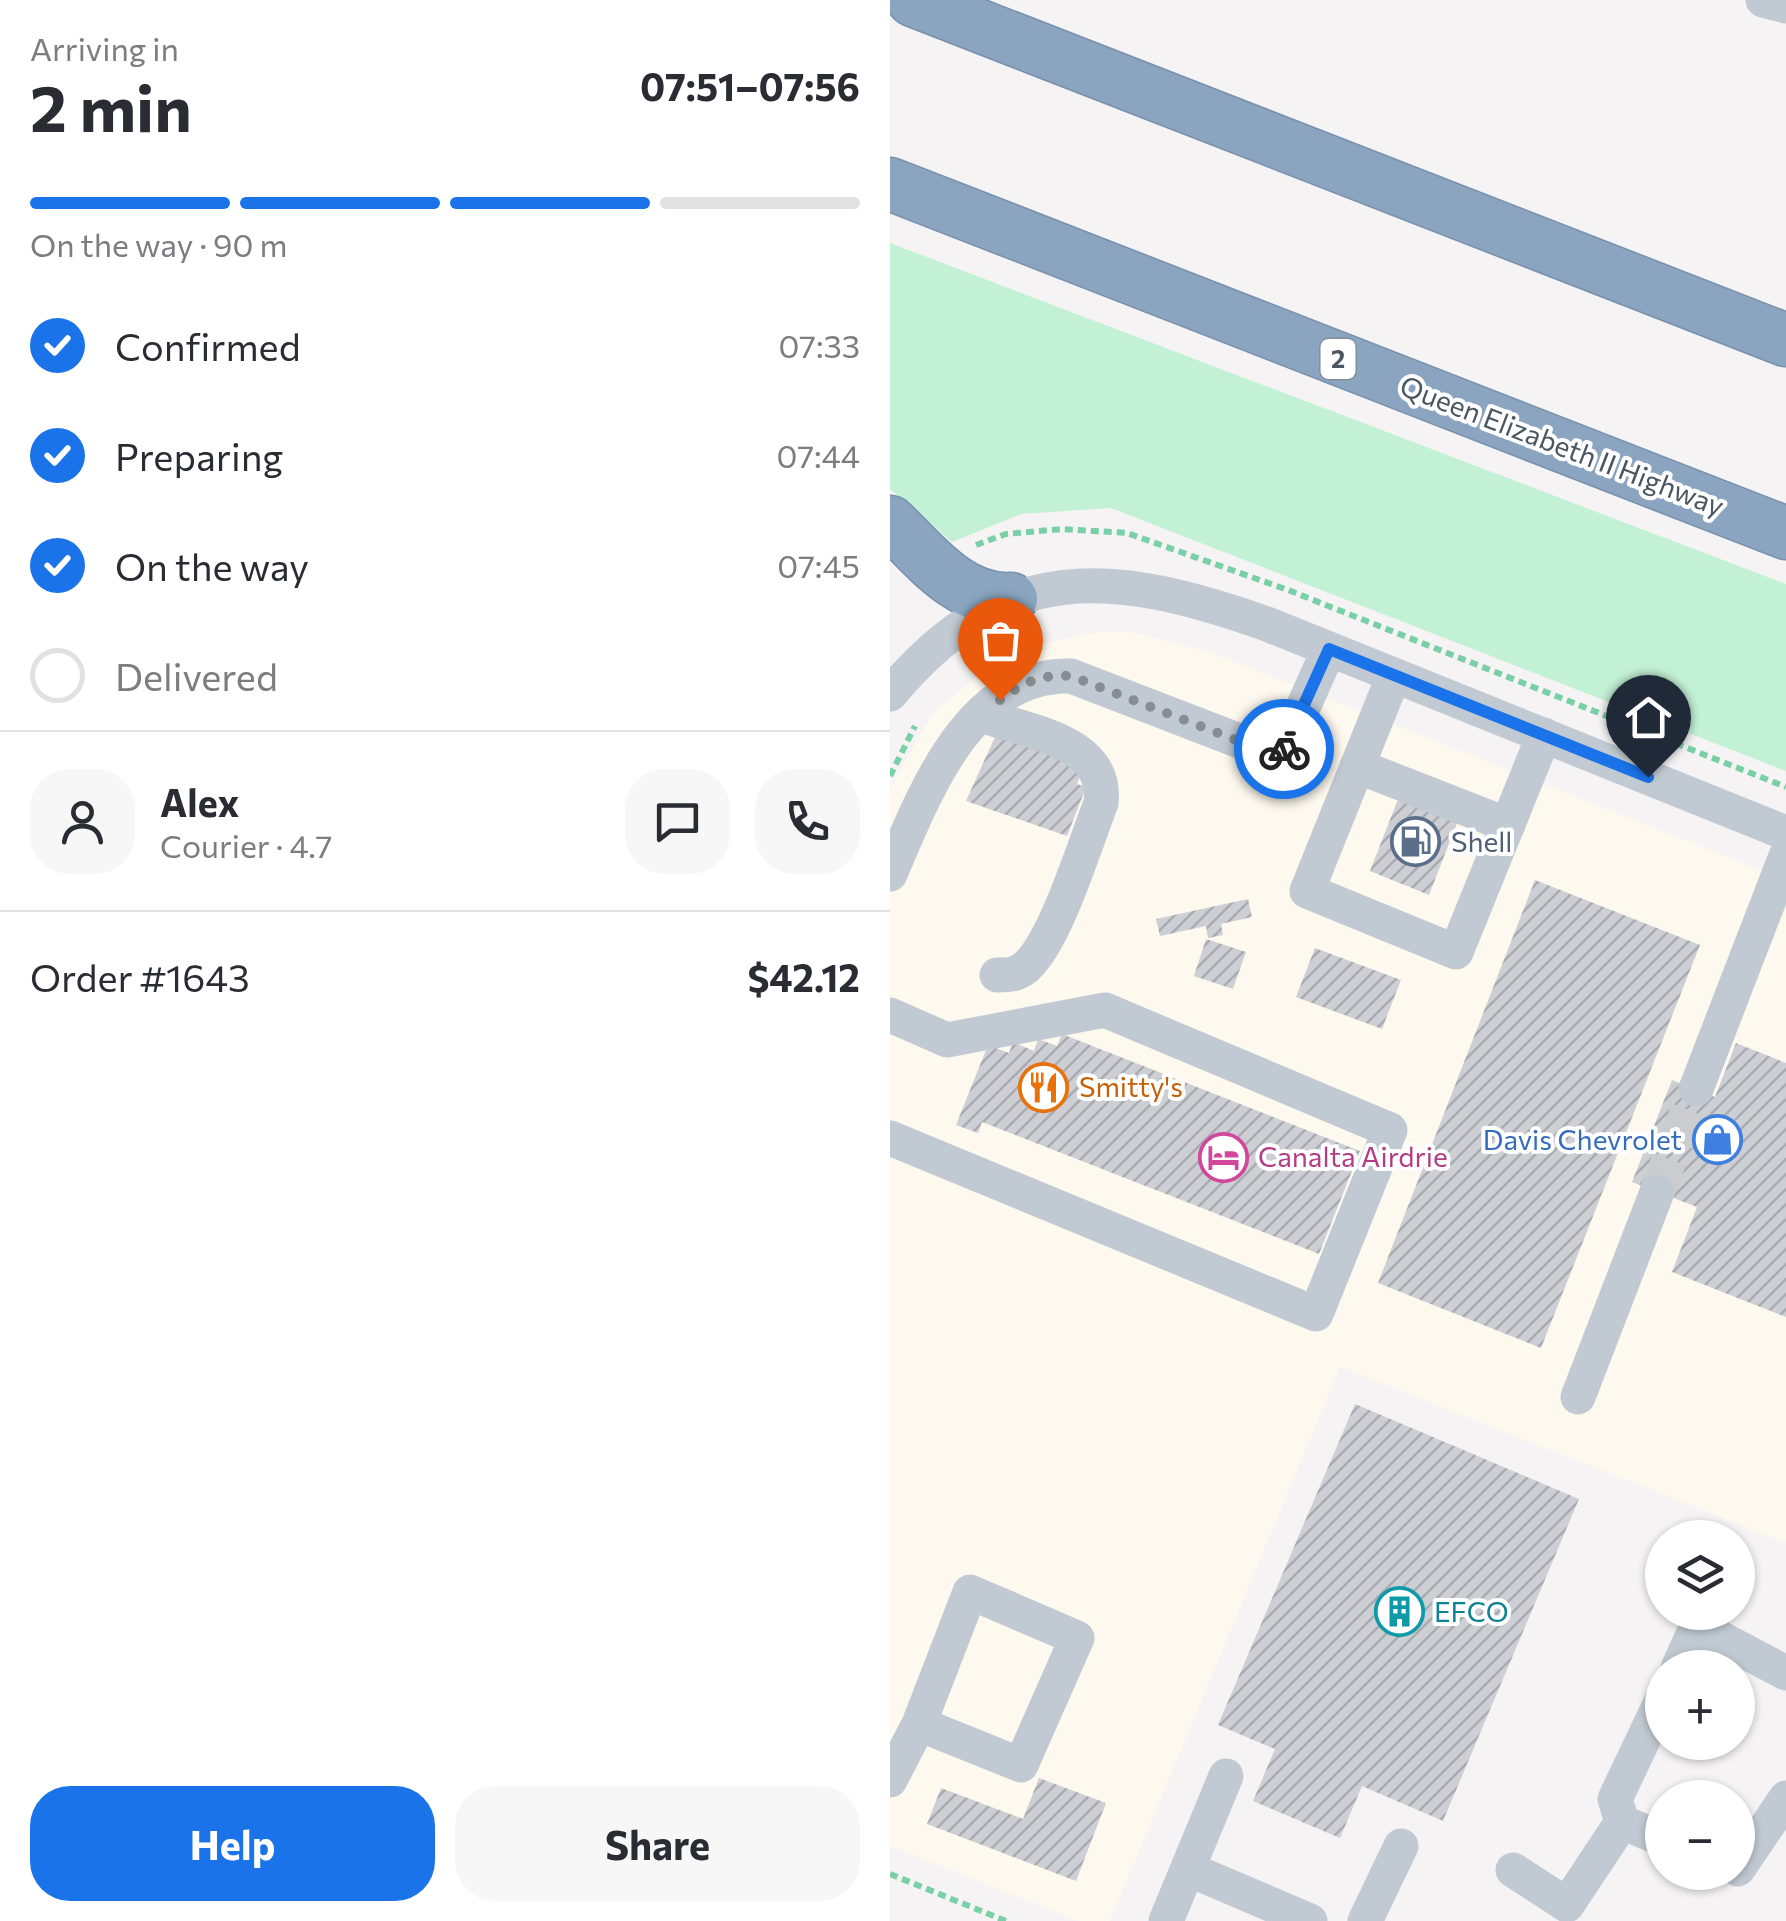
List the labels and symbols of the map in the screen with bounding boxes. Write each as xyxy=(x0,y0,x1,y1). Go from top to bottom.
road number: 2 xyxy=(1320,339,1356,379)
street label: Queen Elizabeth II Highway xyxy=(1396,368,1729,523)
pin xyxy=(958,598,1043,701)
pin xyxy=(1606,675,1691,778)
courier xyxy=(1234,699,1334,799)
fuel station icon: Shell xyxy=(1390,816,1442,868)
place label: Shell xyxy=(1451,824,1512,858)
restaurant icon: Smitty's xyxy=(1018,1061,1070,1113)
place label: Smitty's xyxy=(1079,1069,1183,1103)
shop icon: Davis Chevrolet xyxy=(1691,1114,1743,1166)
place label: Davis Chevrolet xyxy=(1483,1122,1682,1156)
hotel icon: Canalta Airdrie xyxy=(1197,1131,1249,1183)
place label: Canalta Airdrie xyxy=(1258,1139,1448,1173)
building icon: EFCO xyxy=(1373,1586,1425,1638)
place label: EFCO xyxy=(1434,1594,1509,1628)

